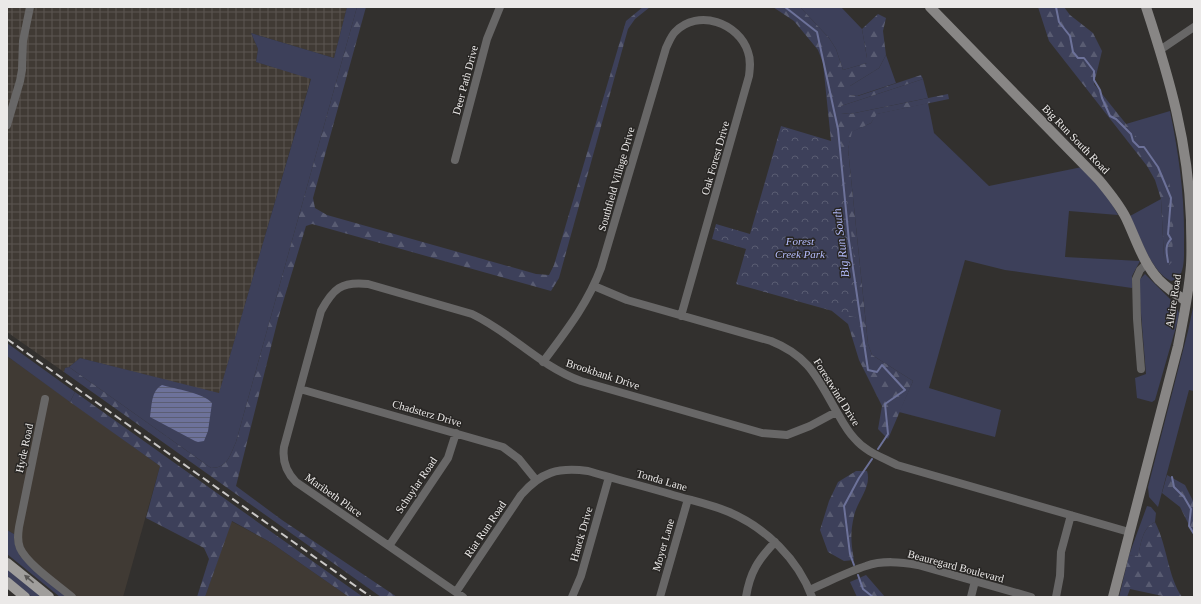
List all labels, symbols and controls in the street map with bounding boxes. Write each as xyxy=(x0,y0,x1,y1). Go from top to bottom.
street label: Deer Path Drive xyxy=(450,44,480,116)
street label: Big Run South Road xyxy=(1040,102,1112,176)
street label: Oak Forest Drive xyxy=(699,120,731,196)
street label: Southfield Village Drive xyxy=(595,125,637,233)
water label: Big Run South xyxy=(830,208,852,278)
park label: Forest Creek Park xyxy=(775,235,826,260)
street label: Alkire Road xyxy=(1163,273,1183,329)
street label: Brookbank Drive xyxy=(565,356,641,392)
street label: Forestwind Drive xyxy=(811,356,863,428)
street label: Chadsterz Drive xyxy=(391,397,463,429)
street label: Hyde Road xyxy=(13,422,35,474)
street label: Schuylar Road xyxy=(393,454,439,515)
street label: Tonda Lane xyxy=(635,467,689,493)
street label: Maribeth Place xyxy=(303,471,365,519)
street label: Riat Run Road xyxy=(462,498,509,559)
street label: Hauck Drive xyxy=(567,505,595,563)
street label: Moyer Lane xyxy=(650,517,676,573)
street label: Beauregard Boulevard xyxy=(907,547,1006,585)
one-way arrow xyxy=(23,575,34,584)

